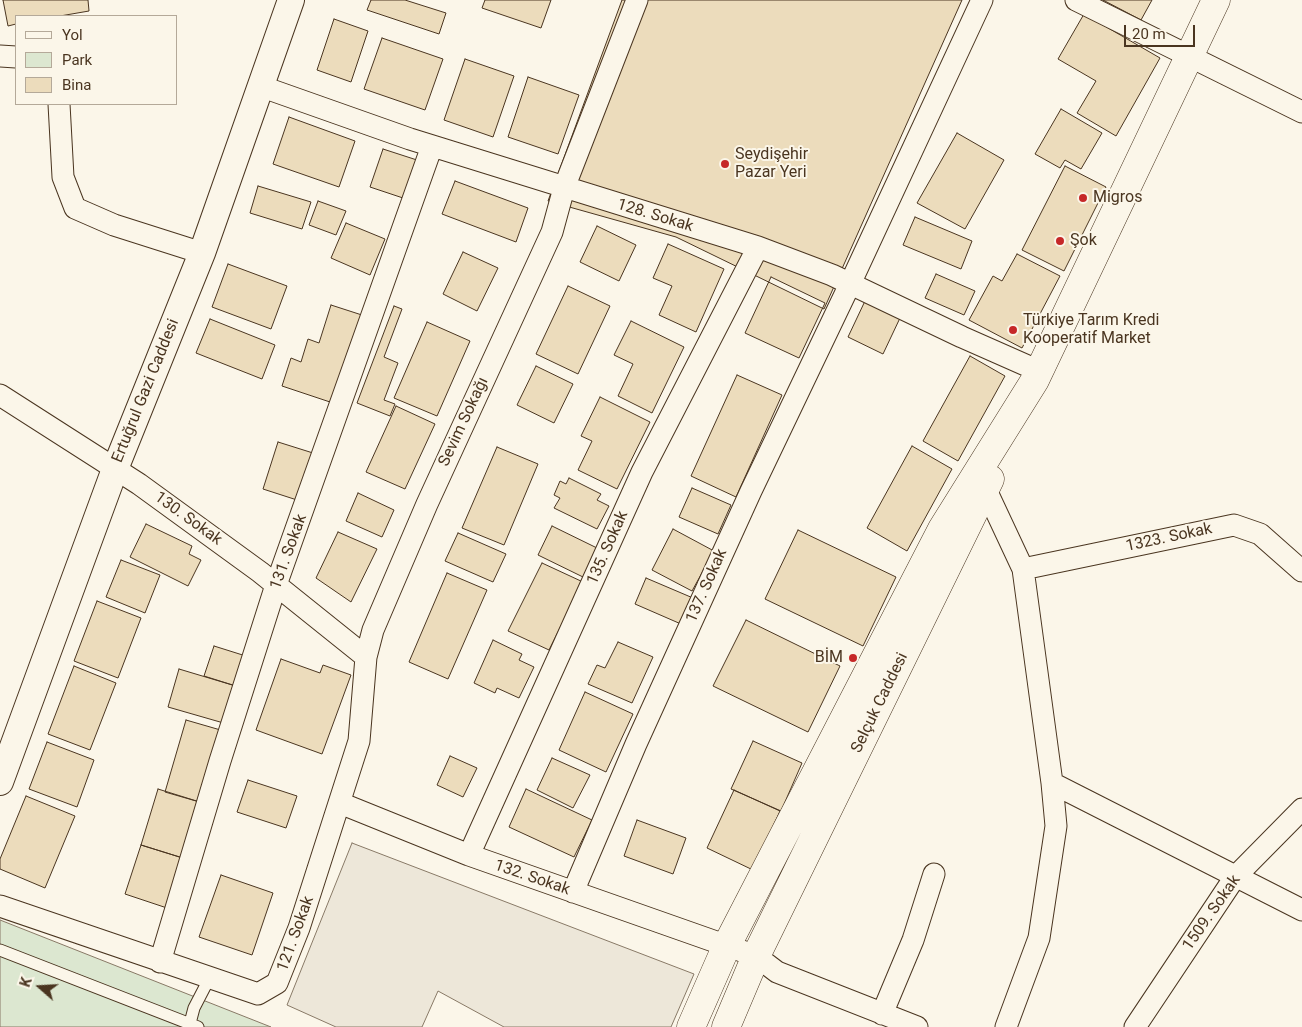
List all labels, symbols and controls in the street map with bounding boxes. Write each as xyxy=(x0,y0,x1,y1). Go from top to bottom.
legend xyxy=(15,15,178,105)
scale bar xyxy=(1127,15,1198,47)
text: 20 m xyxy=(1132,25,1166,43)
text: Yol xyxy=(62,26,83,44)
text: Park xyxy=(62,51,92,69)
text: Bina xyxy=(62,76,91,94)
place label: Seydişehir Pazar Yeri xyxy=(735,145,808,183)
marker: Seydişehir Pazar Yeri xyxy=(719,158,731,170)
place label: Migros xyxy=(1093,188,1142,208)
marker: Migros xyxy=(1077,192,1089,204)
street label: 128. Sokak xyxy=(615,195,695,237)
place label: Şok xyxy=(1070,231,1097,251)
marker: Şok xyxy=(1054,235,1066,247)
place label: Türkiye Tarım Kredi Kooperatif Market xyxy=(1023,311,1159,349)
street label: Ertuğrul Gazi Caddesi xyxy=(108,316,184,466)
marker: Türkiye Tarım Kredi Kooperatif Market xyxy=(1007,324,1019,336)
street label: Sevim Sokağı xyxy=(435,374,493,470)
street label: 130. Sokak xyxy=(151,488,225,550)
street label: 135. Sokak xyxy=(583,508,633,588)
street label: 131. Sokak xyxy=(267,512,311,592)
street label: 1323. Sokak xyxy=(1124,519,1214,557)
street label: 137. Sokak xyxy=(682,546,732,626)
place label: BİM xyxy=(815,648,843,668)
street label: Selçuk Caddesi xyxy=(847,650,913,756)
marker: BİM xyxy=(847,652,859,664)
street label: 132. Sokak xyxy=(492,856,572,900)
street label: 1509. Sokak xyxy=(1179,872,1245,954)
street label: 121. Sokak xyxy=(274,894,318,974)
north arrow xyxy=(15,962,65,1012)
text: K xyxy=(17,975,35,989)

